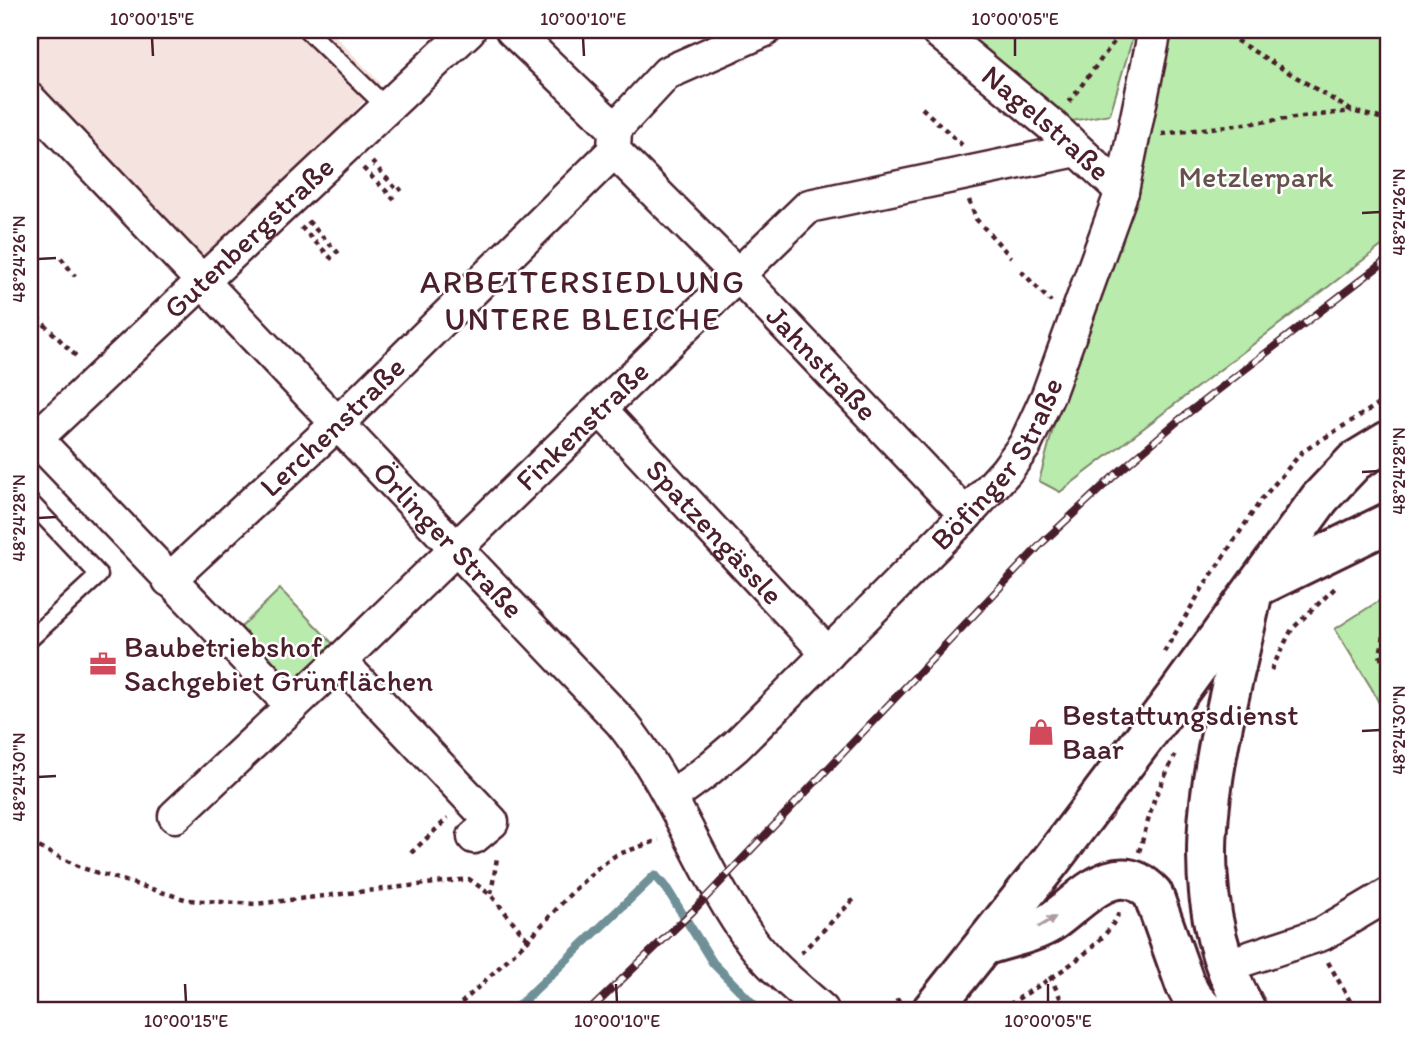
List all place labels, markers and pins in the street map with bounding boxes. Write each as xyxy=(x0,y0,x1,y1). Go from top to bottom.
place label: Baubetriebshof Sachgebiet Grünflächen xyxy=(124,628,433,699)
office icon: Baubetriebshof Sachgebiet Grünflächen xyxy=(88,649,118,679)
place label: Bestattungsdienst Baar xyxy=(1062,696,1299,767)
shop icon: Bestattungsdienst Baar xyxy=(1026,717,1056,747)

